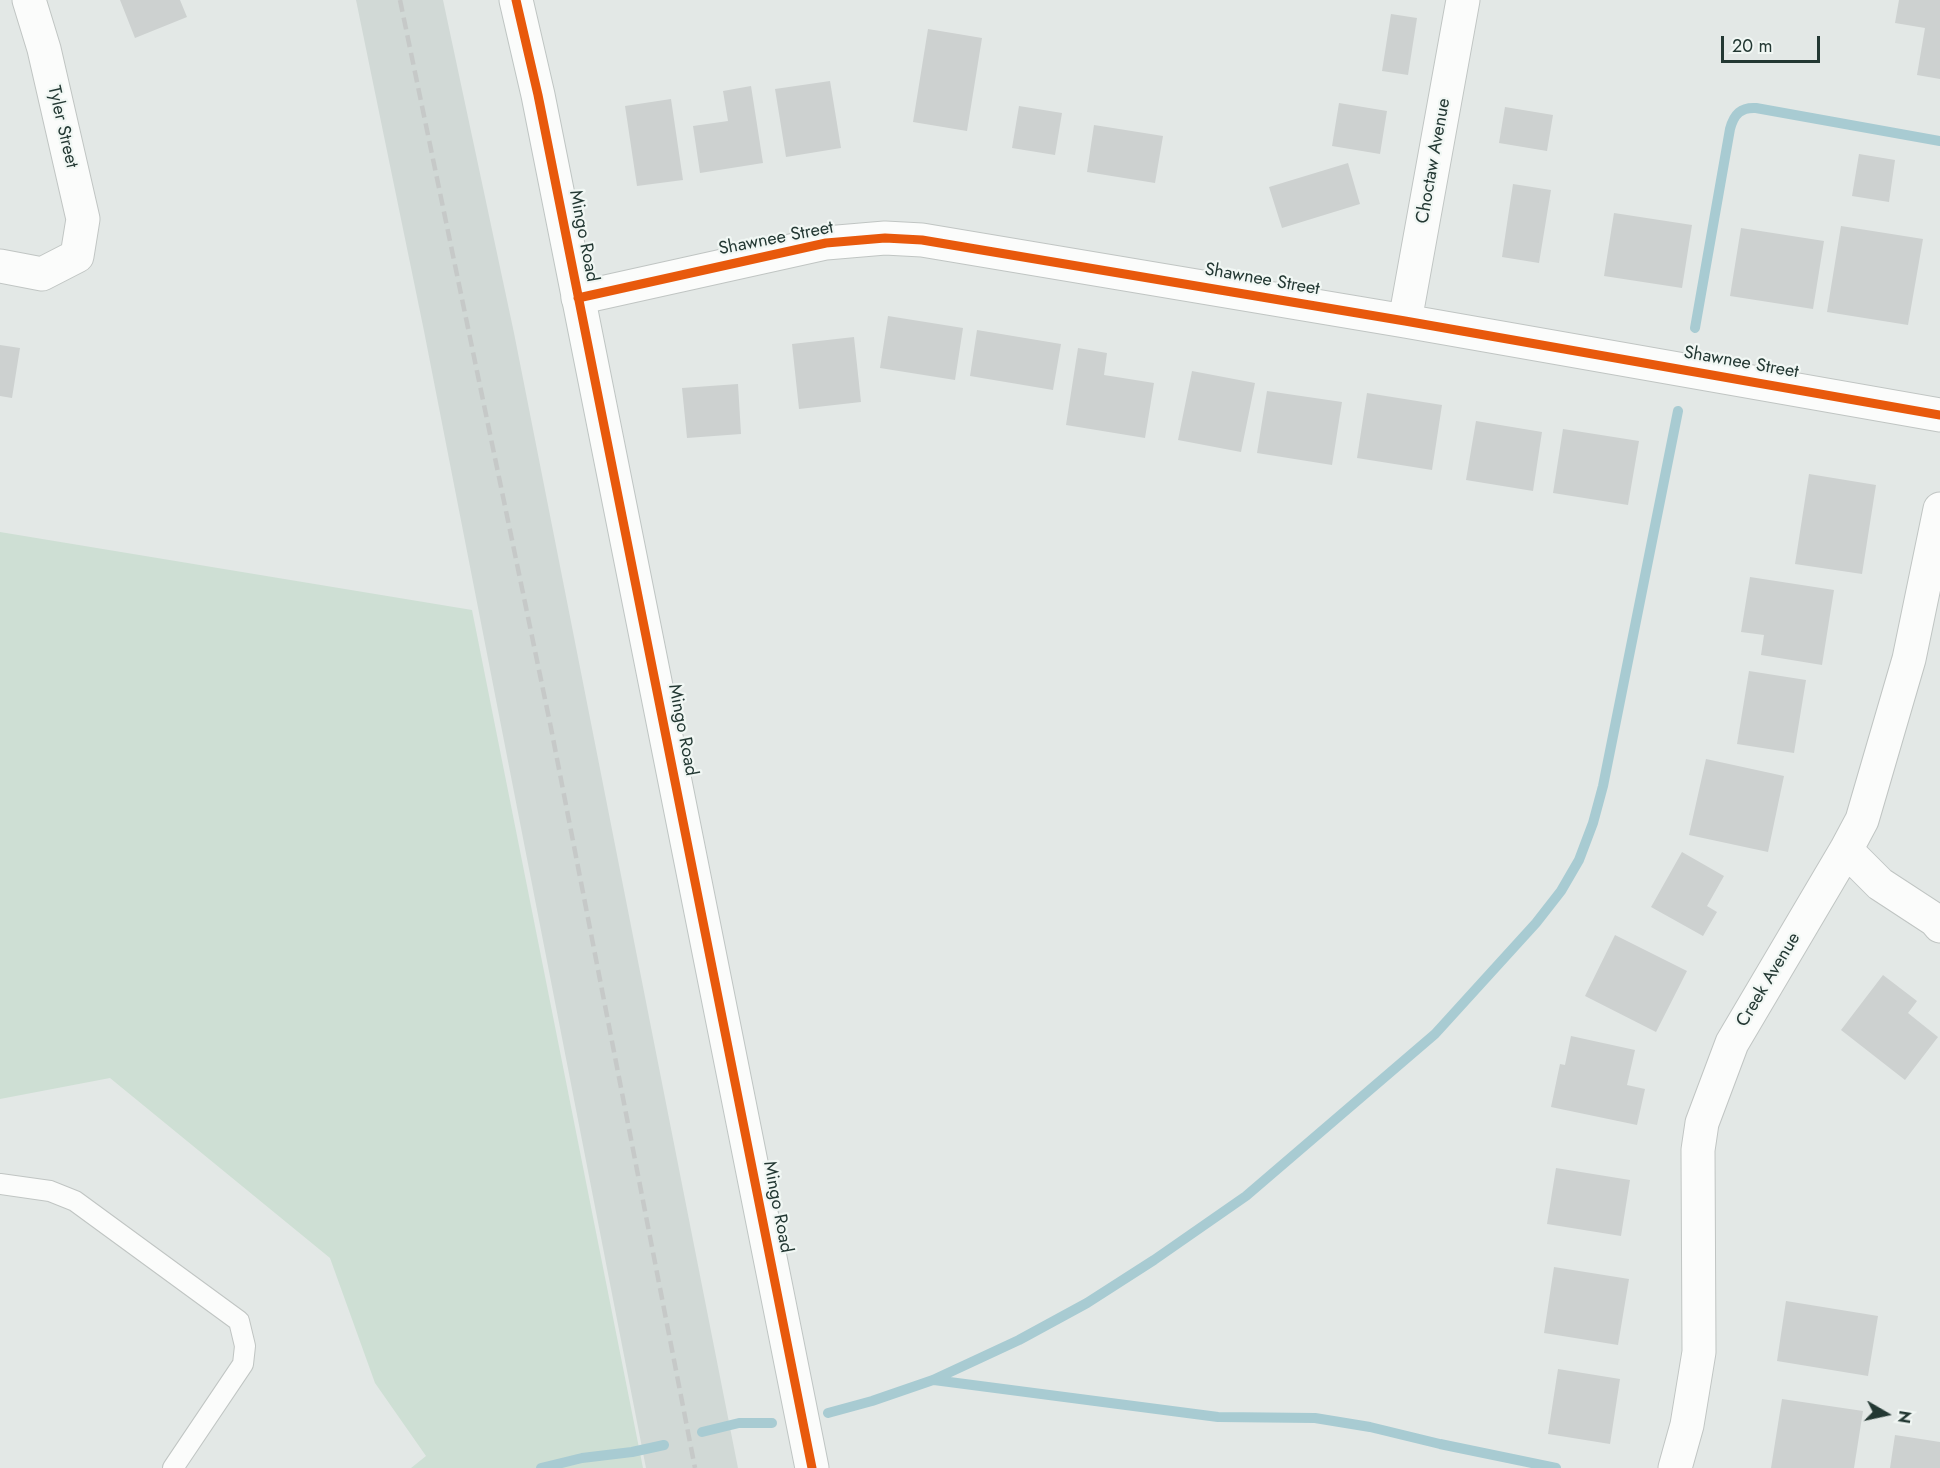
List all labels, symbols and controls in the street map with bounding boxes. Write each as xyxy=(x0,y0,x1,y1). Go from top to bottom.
scale bar xyxy=(1724,24,1823,62)
text: 20 m xyxy=(1732,33,1772,59)
street label: Tyler Street xyxy=(42,84,82,170)
street label: Choctaw Avenue xyxy=(1412,97,1456,225)
street label: Mingo Road xyxy=(564,188,602,284)
street label: Shawnee Street xyxy=(717,217,835,261)
street label: Shawnee Street xyxy=(1203,259,1321,301)
street label: Shawnee Street xyxy=(1682,342,1800,384)
street label: Mingo Road xyxy=(663,682,701,778)
street label: Creek Avenue xyxy=(1732,929,1806,1031)
street label: Mingo Road xyxy=(758,1159,796,1255)
north arrow xyxy=(1856,1384,1916,1444)
text: N xyxy=(1892,1409,1917,1425)

